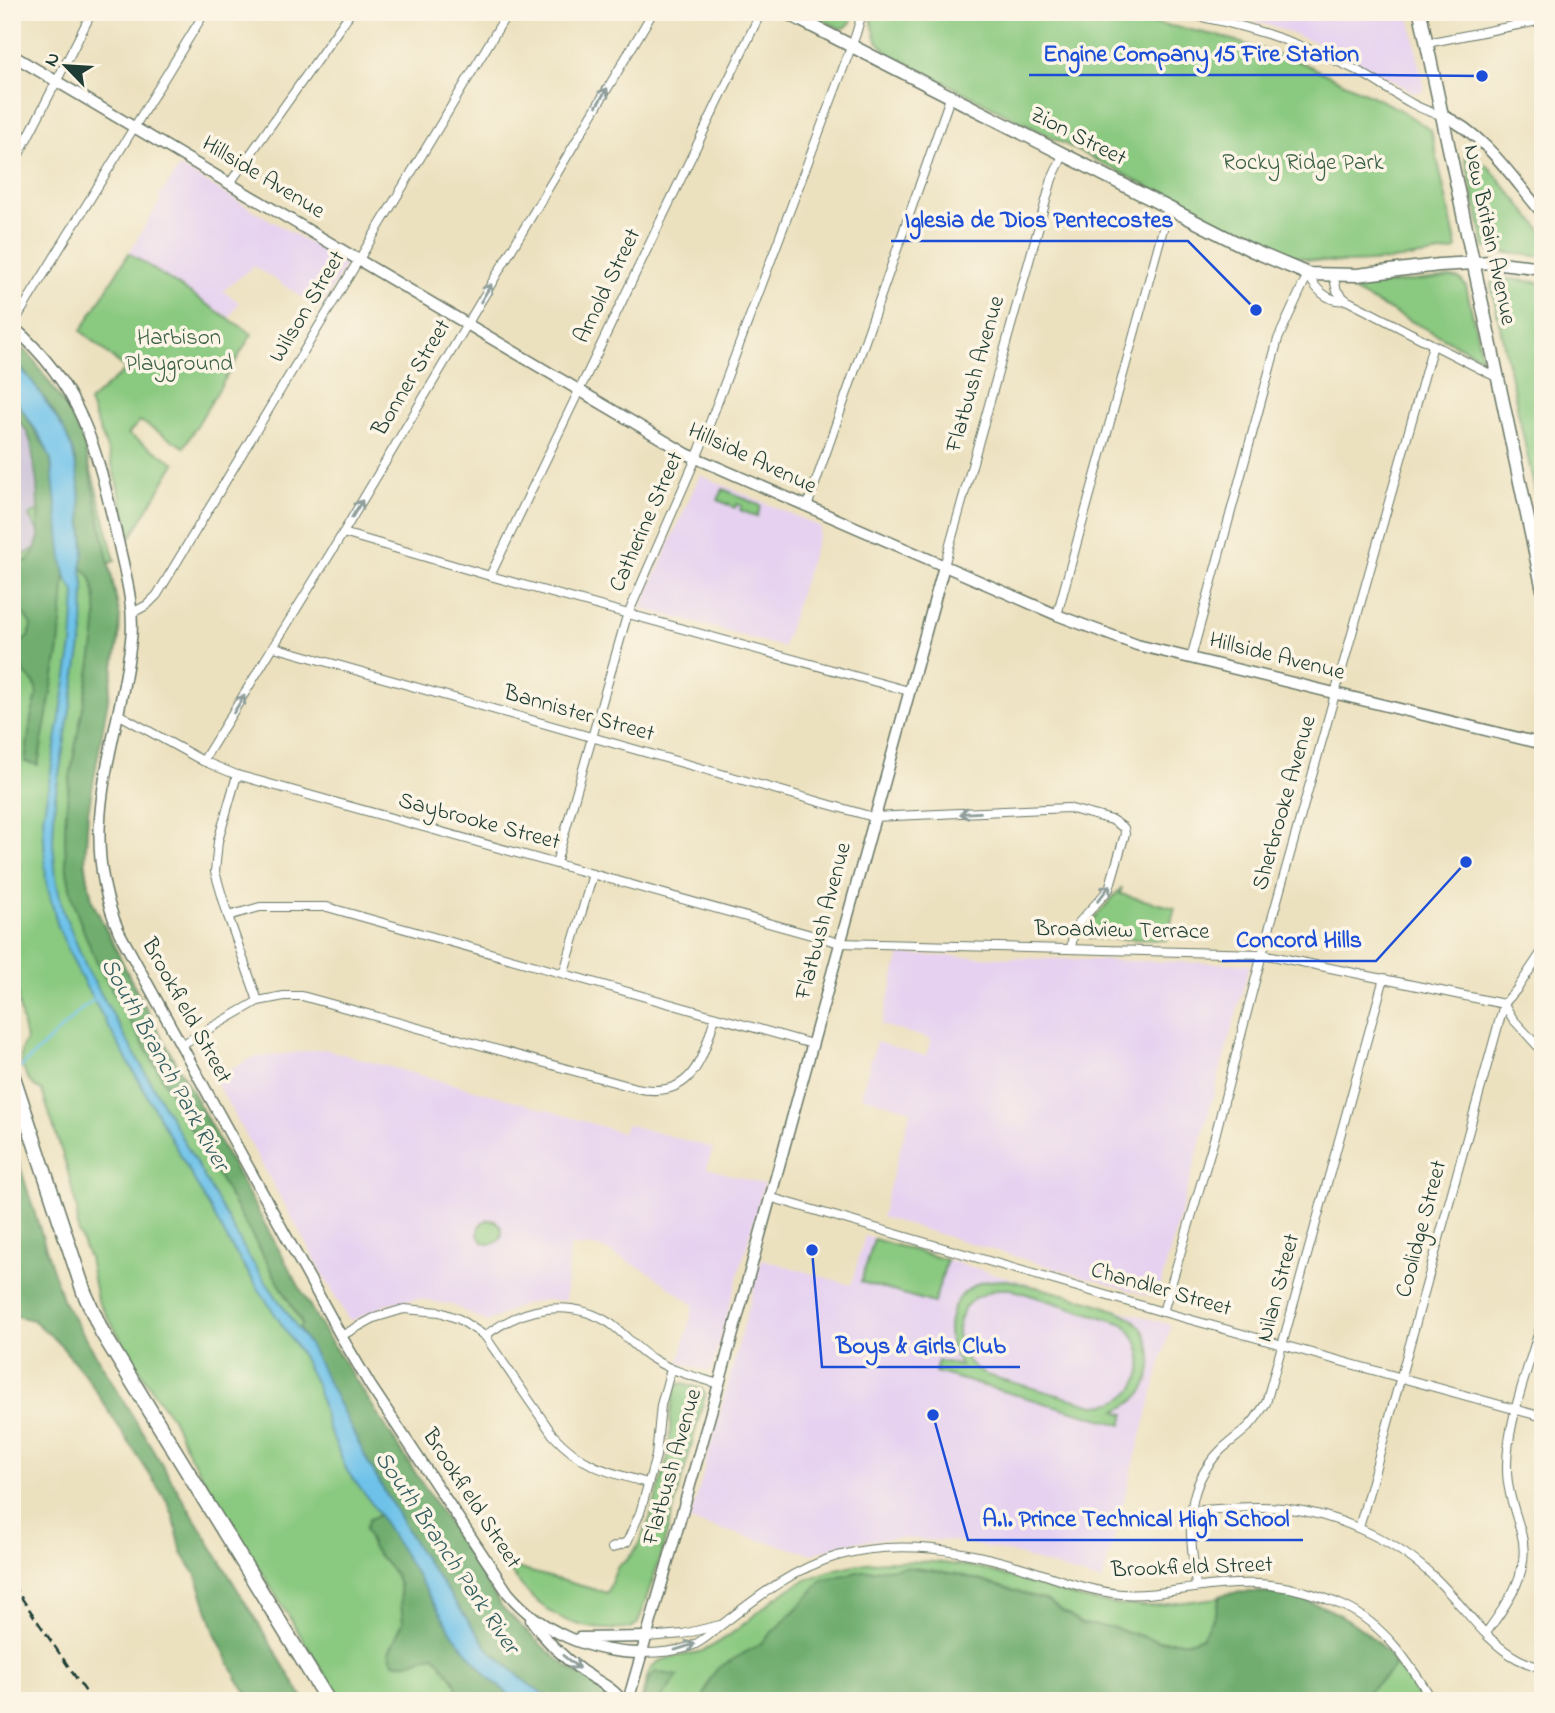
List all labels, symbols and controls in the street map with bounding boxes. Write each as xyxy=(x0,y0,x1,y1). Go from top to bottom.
callout: Engine Company 15 Fire Station xyxy=(1029,30,1374,75)
north arrow xyxy=(32,32,102,102)
text: Engine Company 15 Fire Station xyxy=(1043,38,1359,74)
text: N xyxy=(38,48,68,71)
one-way arrow xyxy=(595,88,609,108)
street label: Zion Street xyxy=(1024,99,1132,175)
street label: Hillside Avenue xyxy=(195,128,332,228)
street label: New Britain Avenue xyxy=(1454,142,1524,329)
park label: Rocky Ridge Park xyxy=(1222,147,1385,182)
callout: Iglesia de Dios Pentecostes xyxy=(891,196,1188,241)
text: Iglesia de Dios Pentecostes xyxy=(905,204,1173,240)
street label: Arnold Street xyxy=(566,223,650,349)
street label: Wilson Street xyxy=(261,244,355,369)
one-way arrow xyxy=(479,283,493,303)
street label: Flatbush Avenue xyxy=(938,291,1014,457)
street label: Bonner Street xyxy=(364,313,460,444)
park label: Harbison Playground xyxy=(125,322,233,383)
street label: Hillside Avenue xyxy=(682,415,823,504)
street label: Catherine Street xyxy=(601,446,693,598)
one-way arrow xyxy=(350,500,364,520)
street label: Hillside Avenue xyxy=(1206,624,1349,690)
street label: Bannister Street xyxy=(499,676,658,751)
one-way arrow xyxy=(232,694,246,714)
street label: Sherbrooke Avenue xyxy=(1244,711,1326,894)
street label: Saybrooke Street xyxy=(394,785,564,861)
one-way arrow xyxy=(959,806,982,819)
street label: Flatbush Avenue xyxy=(787,838,861,1004)
one-way arrow xyxy=(1097,884,1112,902)
street label: Broadview Terrace xyxy=(1033,913,1210,949)
callout: Concord Hills xyxy=(1222,916,1376,961)
text: Concord Hills xyxy=(1236,924,1362,959)
street label: Brookfield Street xyxy=(132,931,240,1090)
water label: South Branch Park River xyxy=(91,952,238,1180)
street label: Coolidge Street xyxy=(1388,1156,1457,1302)
street label: Nilan Street xyxy=(1249,1230,1309,1346)
street label: Chandler Street xyxy=(1087,1254,1236,1326)
callout: Boys & Girls Club xyxy=(822,1322,1020,1367)
text: Boys & Girls Club xyxy=(835,1330,1006,1366)
street label: Flatbush Avenue xyxy=(635,1384,711,1550)
street label: Brookfield Street xyxy=(413,1421,529,1576)
water label: South Branch Park River xyxy=(365,1444,529,1664)
callout: A.I. Prince Technical High School xyxy=(968,1495,1303,1540)
text: A.I. Prince Technical High School xyxy=(982,1503,1290,1539)
street label: Brookfield Street xyxy=(1110,1549,1274,1587)
one-way arrow xyxy=(674,1640,696,1652)
one-way arrow xyxy=(562,1655,580,1670)

